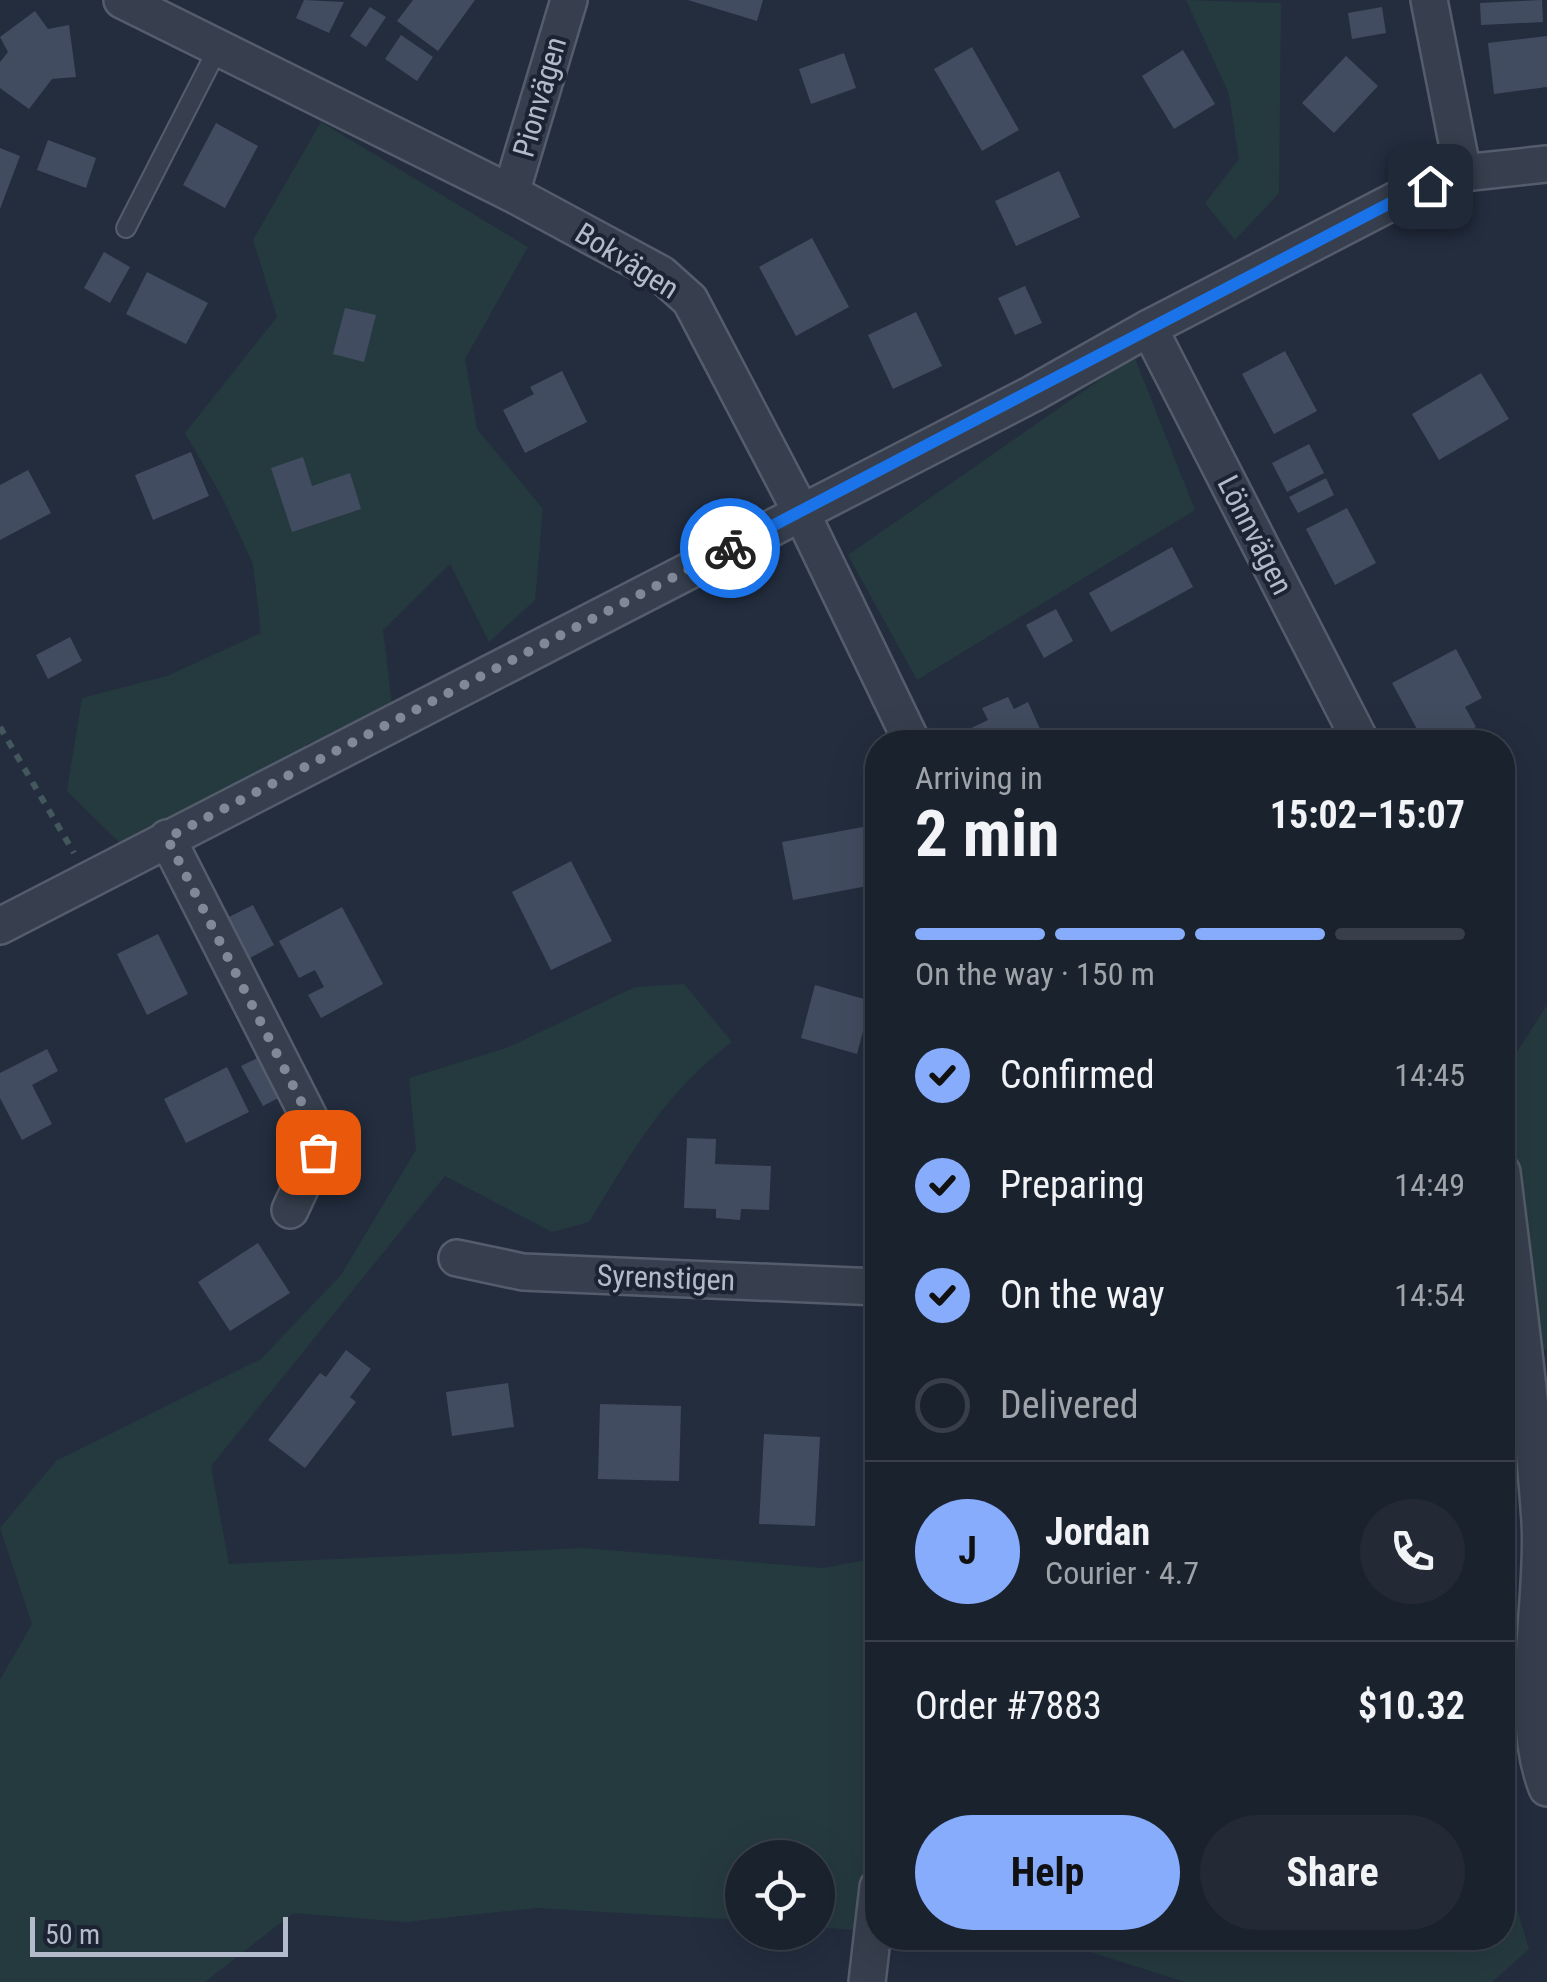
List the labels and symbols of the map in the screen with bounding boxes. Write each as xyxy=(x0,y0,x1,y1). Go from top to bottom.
street label: Pionvägen xyxy=(506,33,573,161)
pin xyxy=(1388,144,1473,229)
street label: Bokvägen xyxy=(569,215,685,306)
street label: Lönnvägen xyxy=(1211,469,1300,600)
courier xyxy=(680,498,780,598)
pin xyxy=(276,1110,361,1195)
street label: Syrenstigen xyxy=(596,1258,736,1297)
scale bar xyxy=(30,1912,288,1956)

